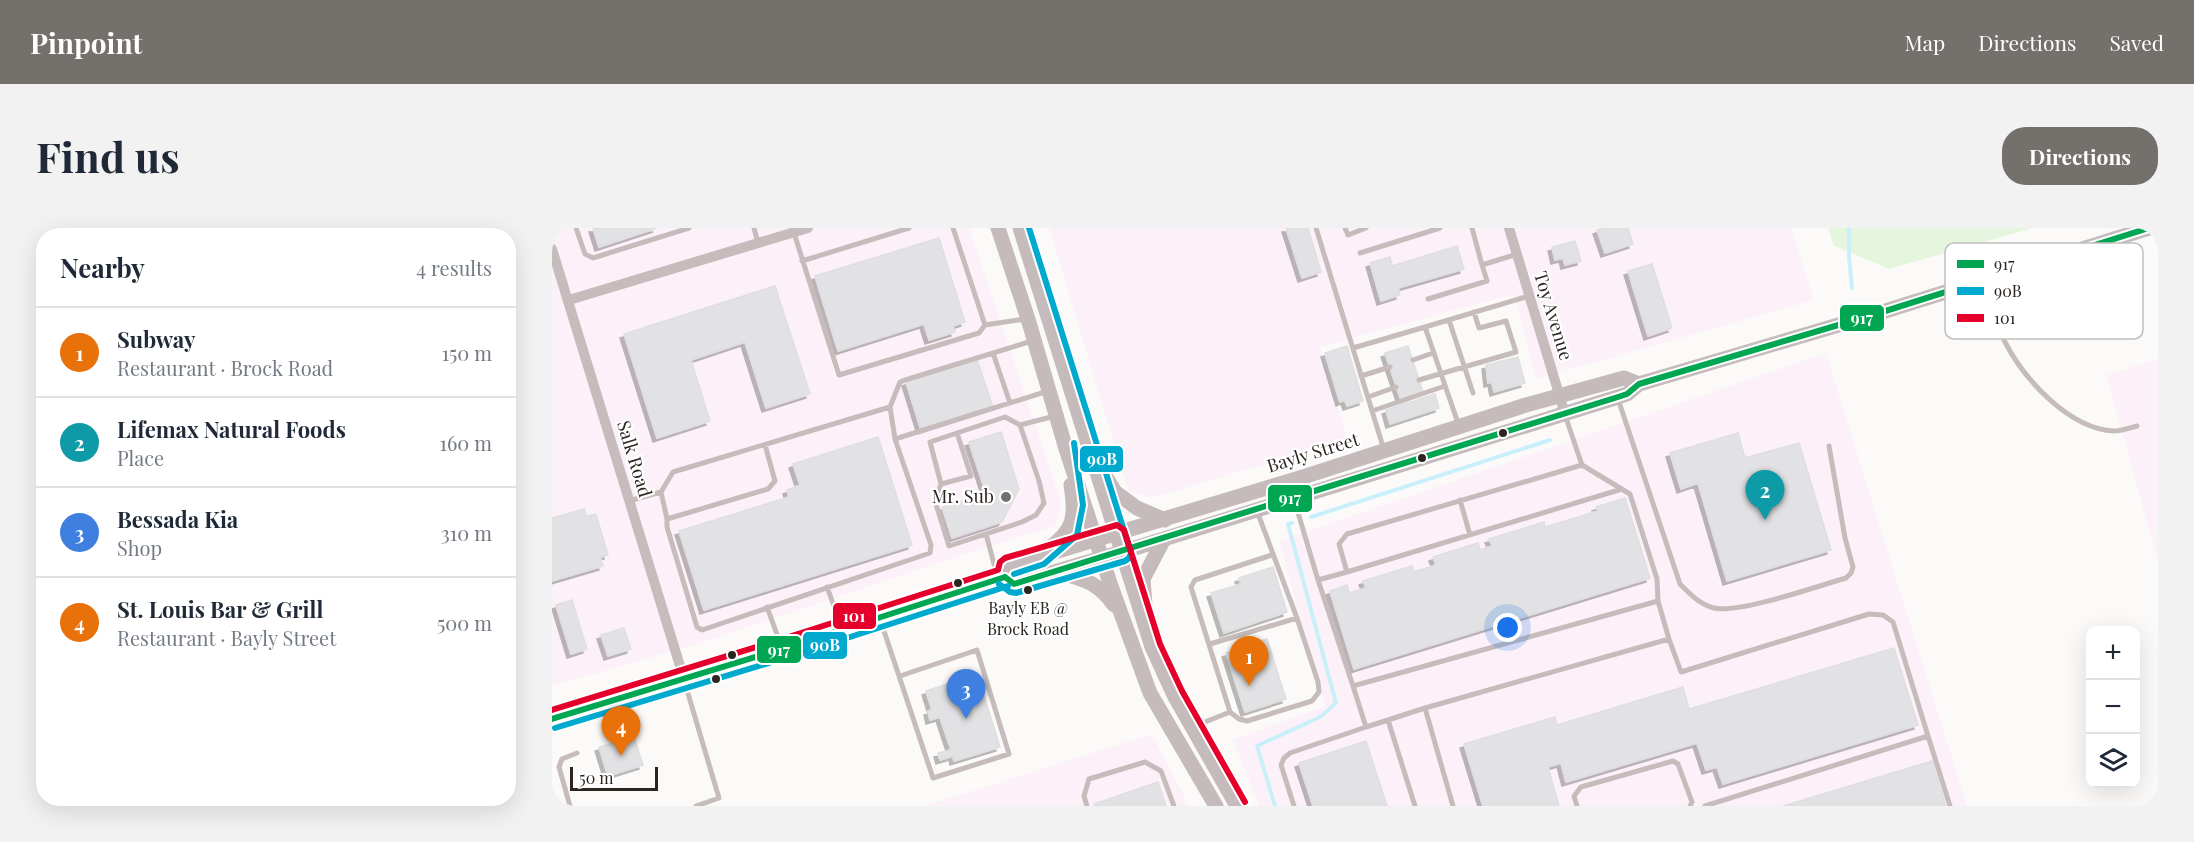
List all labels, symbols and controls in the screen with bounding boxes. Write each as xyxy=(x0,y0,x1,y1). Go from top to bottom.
text: Pinpoint xyxy=(30,24,142,61)
text: Map xyxy=(1904,28,1945,56)
text: Directions xyxy=(1978,28,2076,56)
text: Saved xyxy=(2109,28,2164,56)
button: Directions xyxy=(2002,127,2158,185)
text: Find us xyxy=(36,128,180,184)
legend xyxy=(1945,243,2143,339)
text: Nearby xyxy=(60,250,145,285)
text: 917 xyxy=(1994,253,2015,274)
text: 4 results xyxy=(416,254,492,281)
street label: Toy Avenue xyxy=(1529,268,1579,363)
text: 90B xyxy=(1994,280,2022,301)
line badge: 917 xyxy=(1839,304,1885,332)
text: 917 xyxy=(1851,307,1874,328)
text: 101 xyxy=(1994,307,2016,328)
text: Subway xyxy=(117,324,195,354)
text: 1 xyxy=(76,339,83,366)
text: 150 m xyxy=(442,339,492,366)
text: Restaurant · Brock Road xyxy=(117,354,333,381)
text: Lifemax Natural Foods xyxy=(117,414,346,444)
street label: Salk Road xyxy=(612,417,658,500)
street label: Bayly Street xyxy=(1264,426,1362,477)
unlabelled marker xyxy=(1497,427,1509,439)
text: 2 xyxy=(74,429,85,456)
text: 160 m xyxy=(440,429,492,456)
text: Place xyxy=(117,444,164,471)
line badge: 90B xyxy=(1079,445,1124,473)
text: 90B xyxy=(1087,448,1117,469)
unlabelled marker xyxy=(1416,452,1428,464)
pin: 2 xyxy=(1746,470,1784,520)
place label: Mr. Sub xyxy=(932,484,994,508)
line badge: 917 xyxy=(1267,484,1313,513)
text: 917 xyxy=(1279,487,1302,508)
marker: Mr. Sub xyxy=(999,490,1013,504)
text: Bessada Kia xyxy=(117,504,238,534)
text: 3 xyxy=(75,519,84,546)
text: 310 m xyxy=(441,519,492,546)
text: Shop xyxy=(117,534,162,561)
unlabelled marker xyxy=(952,577,964,589)
marker: Bayly EB @ Brock Road xyxy=(1022,584,1034,596)
text: St. Louis Bar & Grill xyxy=(117,594,323,624)
place label: Bayly EB @ Brock Road xyxy=(987,597,1069,639)
line badge: 101 xyxy=(832,602,877,630)
text: 101 xyxy=(843,605,865,626)
text: 4 xyxy=(74,609,85,636)
text: 500 m xyxy=(437,609,492,636)
your location xyxy=(1493,613,1522,642)
text: Restaurant · Bayly Street xyxy=(117,624,336,651)
map controls xyxy=(2086,626,2140,788)
button: + xyxy=(2086,626,2140,680)
line badge: 90B xyxy=(802,631,848,660)
text: 90B xyxy=(810,634,840,655)
line badge: 917 xyxy=(756,635,802,664)
pin: 1 xyxy=(1230,636,1268,686)
text: 917 xyxy=(768,639,791,660)
unlabelled marker xyxy=(726,649,738,661)
pin: 3 xyxy=(946,670,986,719)
unlabelled marker xyxy=(710,673,722,685)
button: − xyxy=(2086,680,2140,734)
pin: 4 xyxy=(602,706,640,756)
button: layers xyxy=(2086,734,2140,788)
scale bar xyxy=(570,764,658,792)
text: 50 m xyxy=(579,767,613,788)

